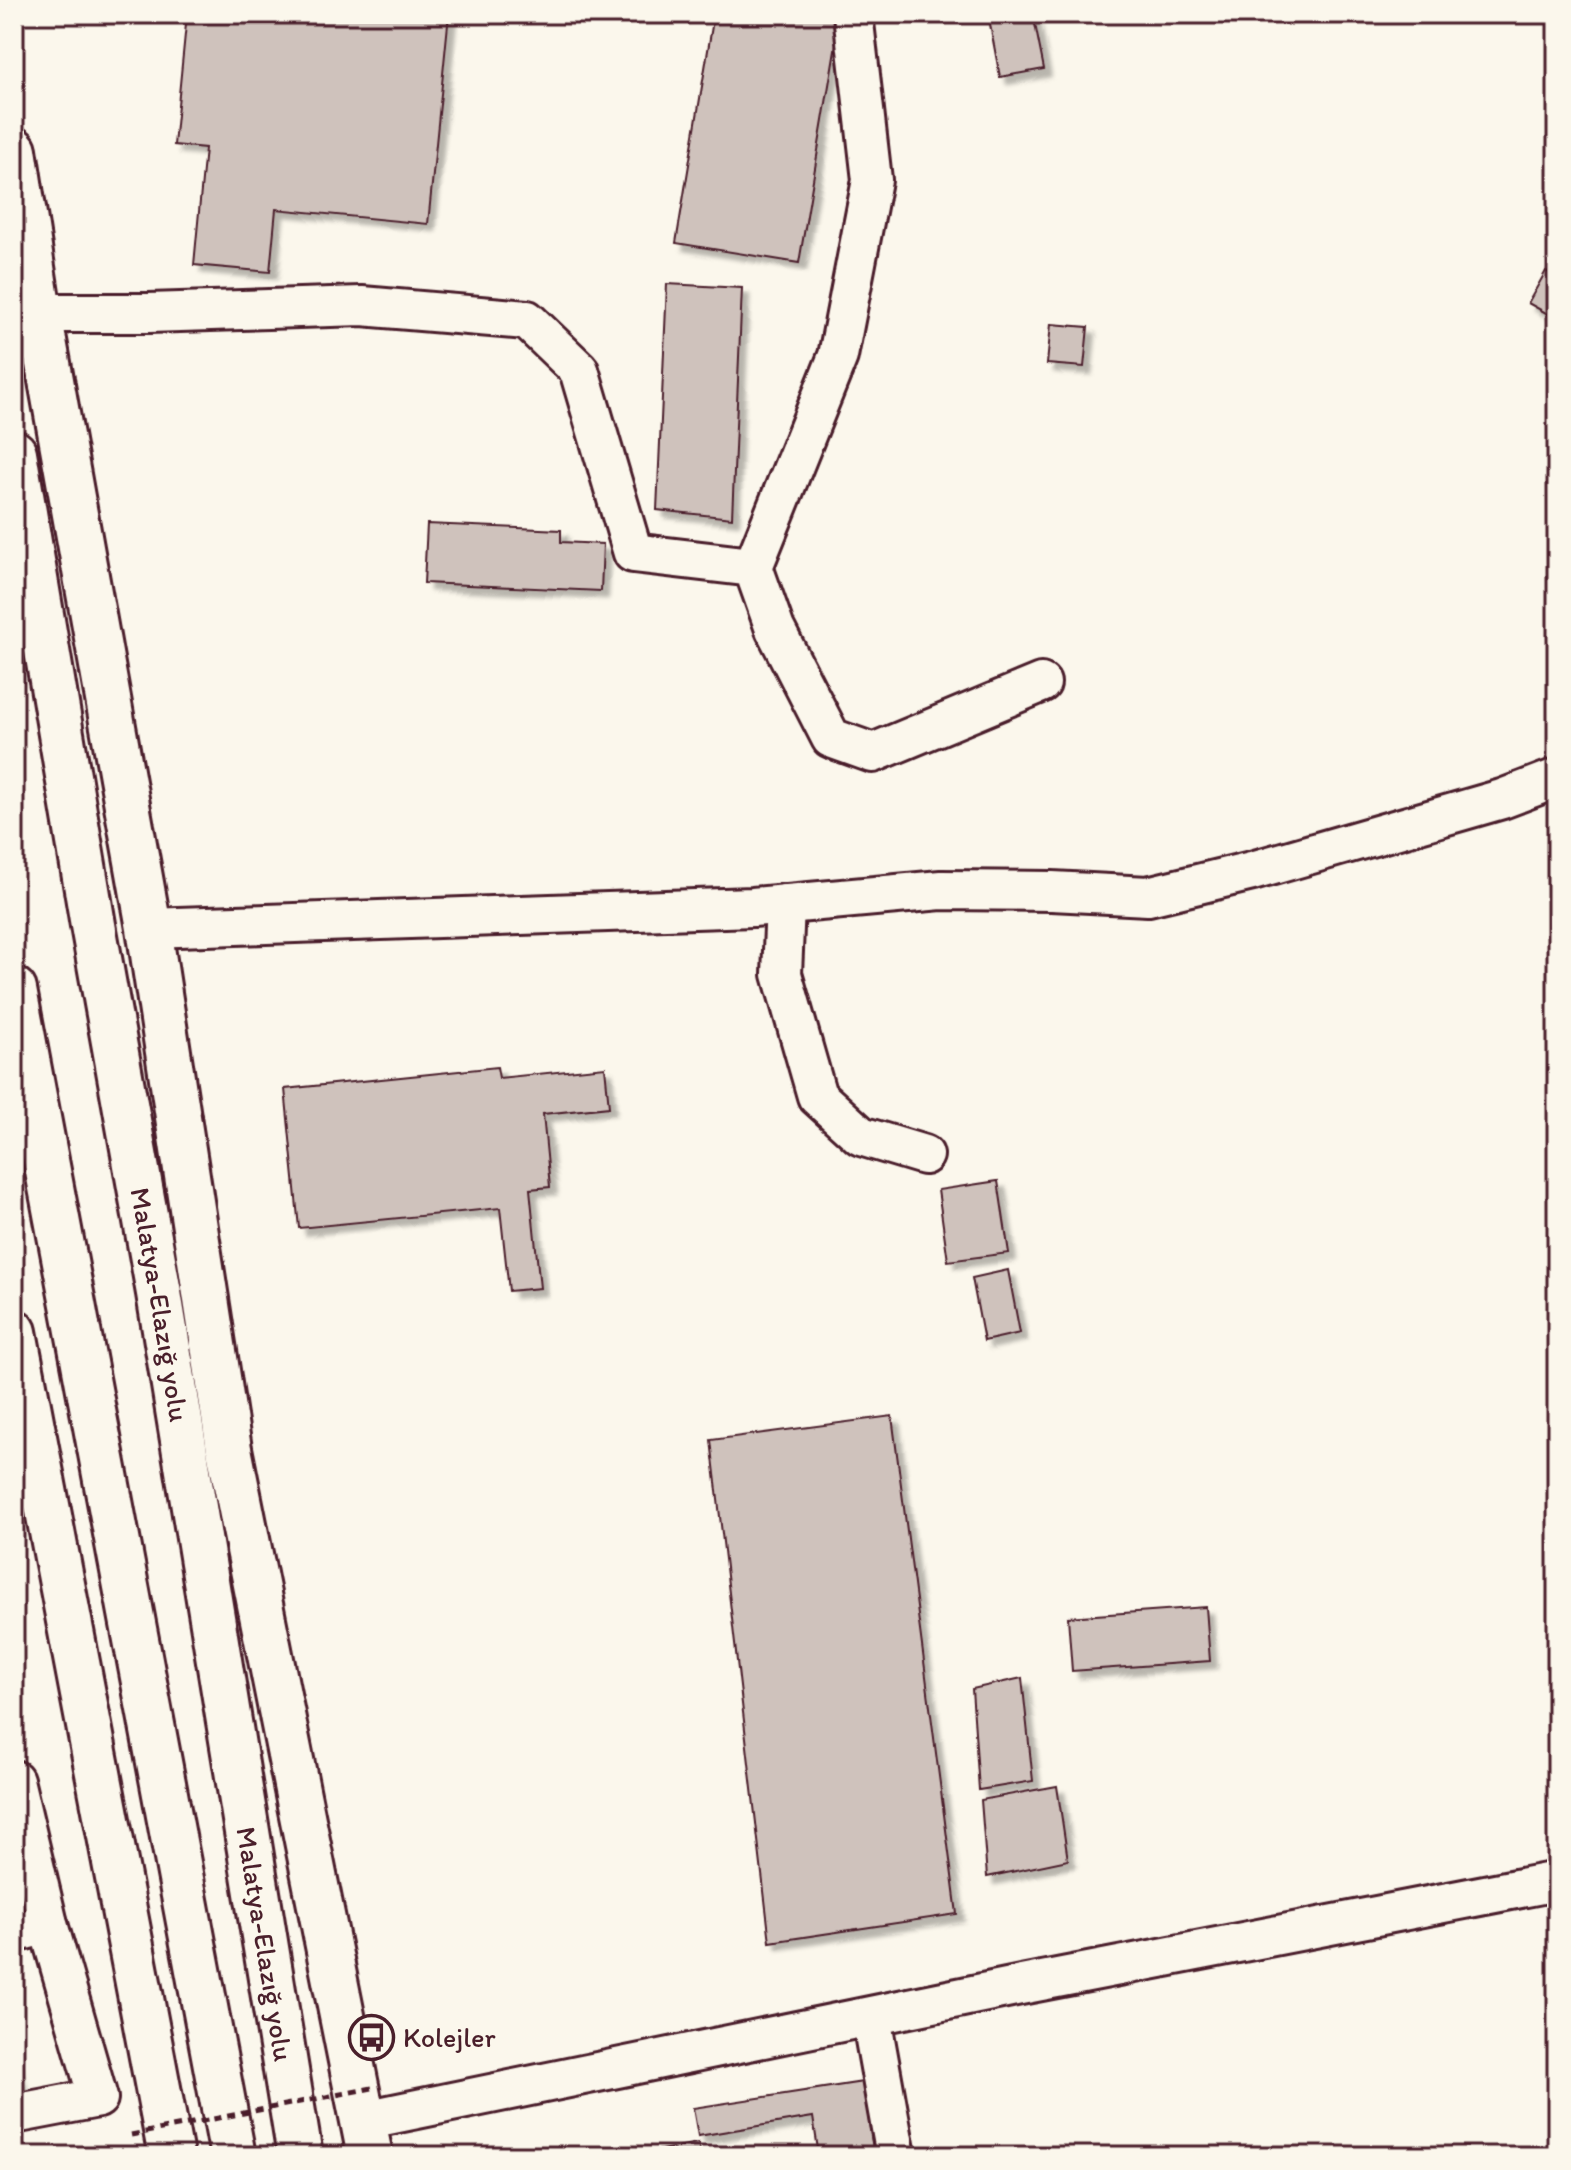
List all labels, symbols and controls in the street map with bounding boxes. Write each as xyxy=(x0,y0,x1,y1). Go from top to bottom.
street label: Malatya-Elazığ yolu xyxy=(123,1185,197,1424)
street label: Malatya-Elazığ yolu xyxy=(229,1824,301,2064)
bus stop icon: Kolejler xyxy=(348,2013,396,2061)
place label: Kolejler xyxy=(403,2020,496,2054)

